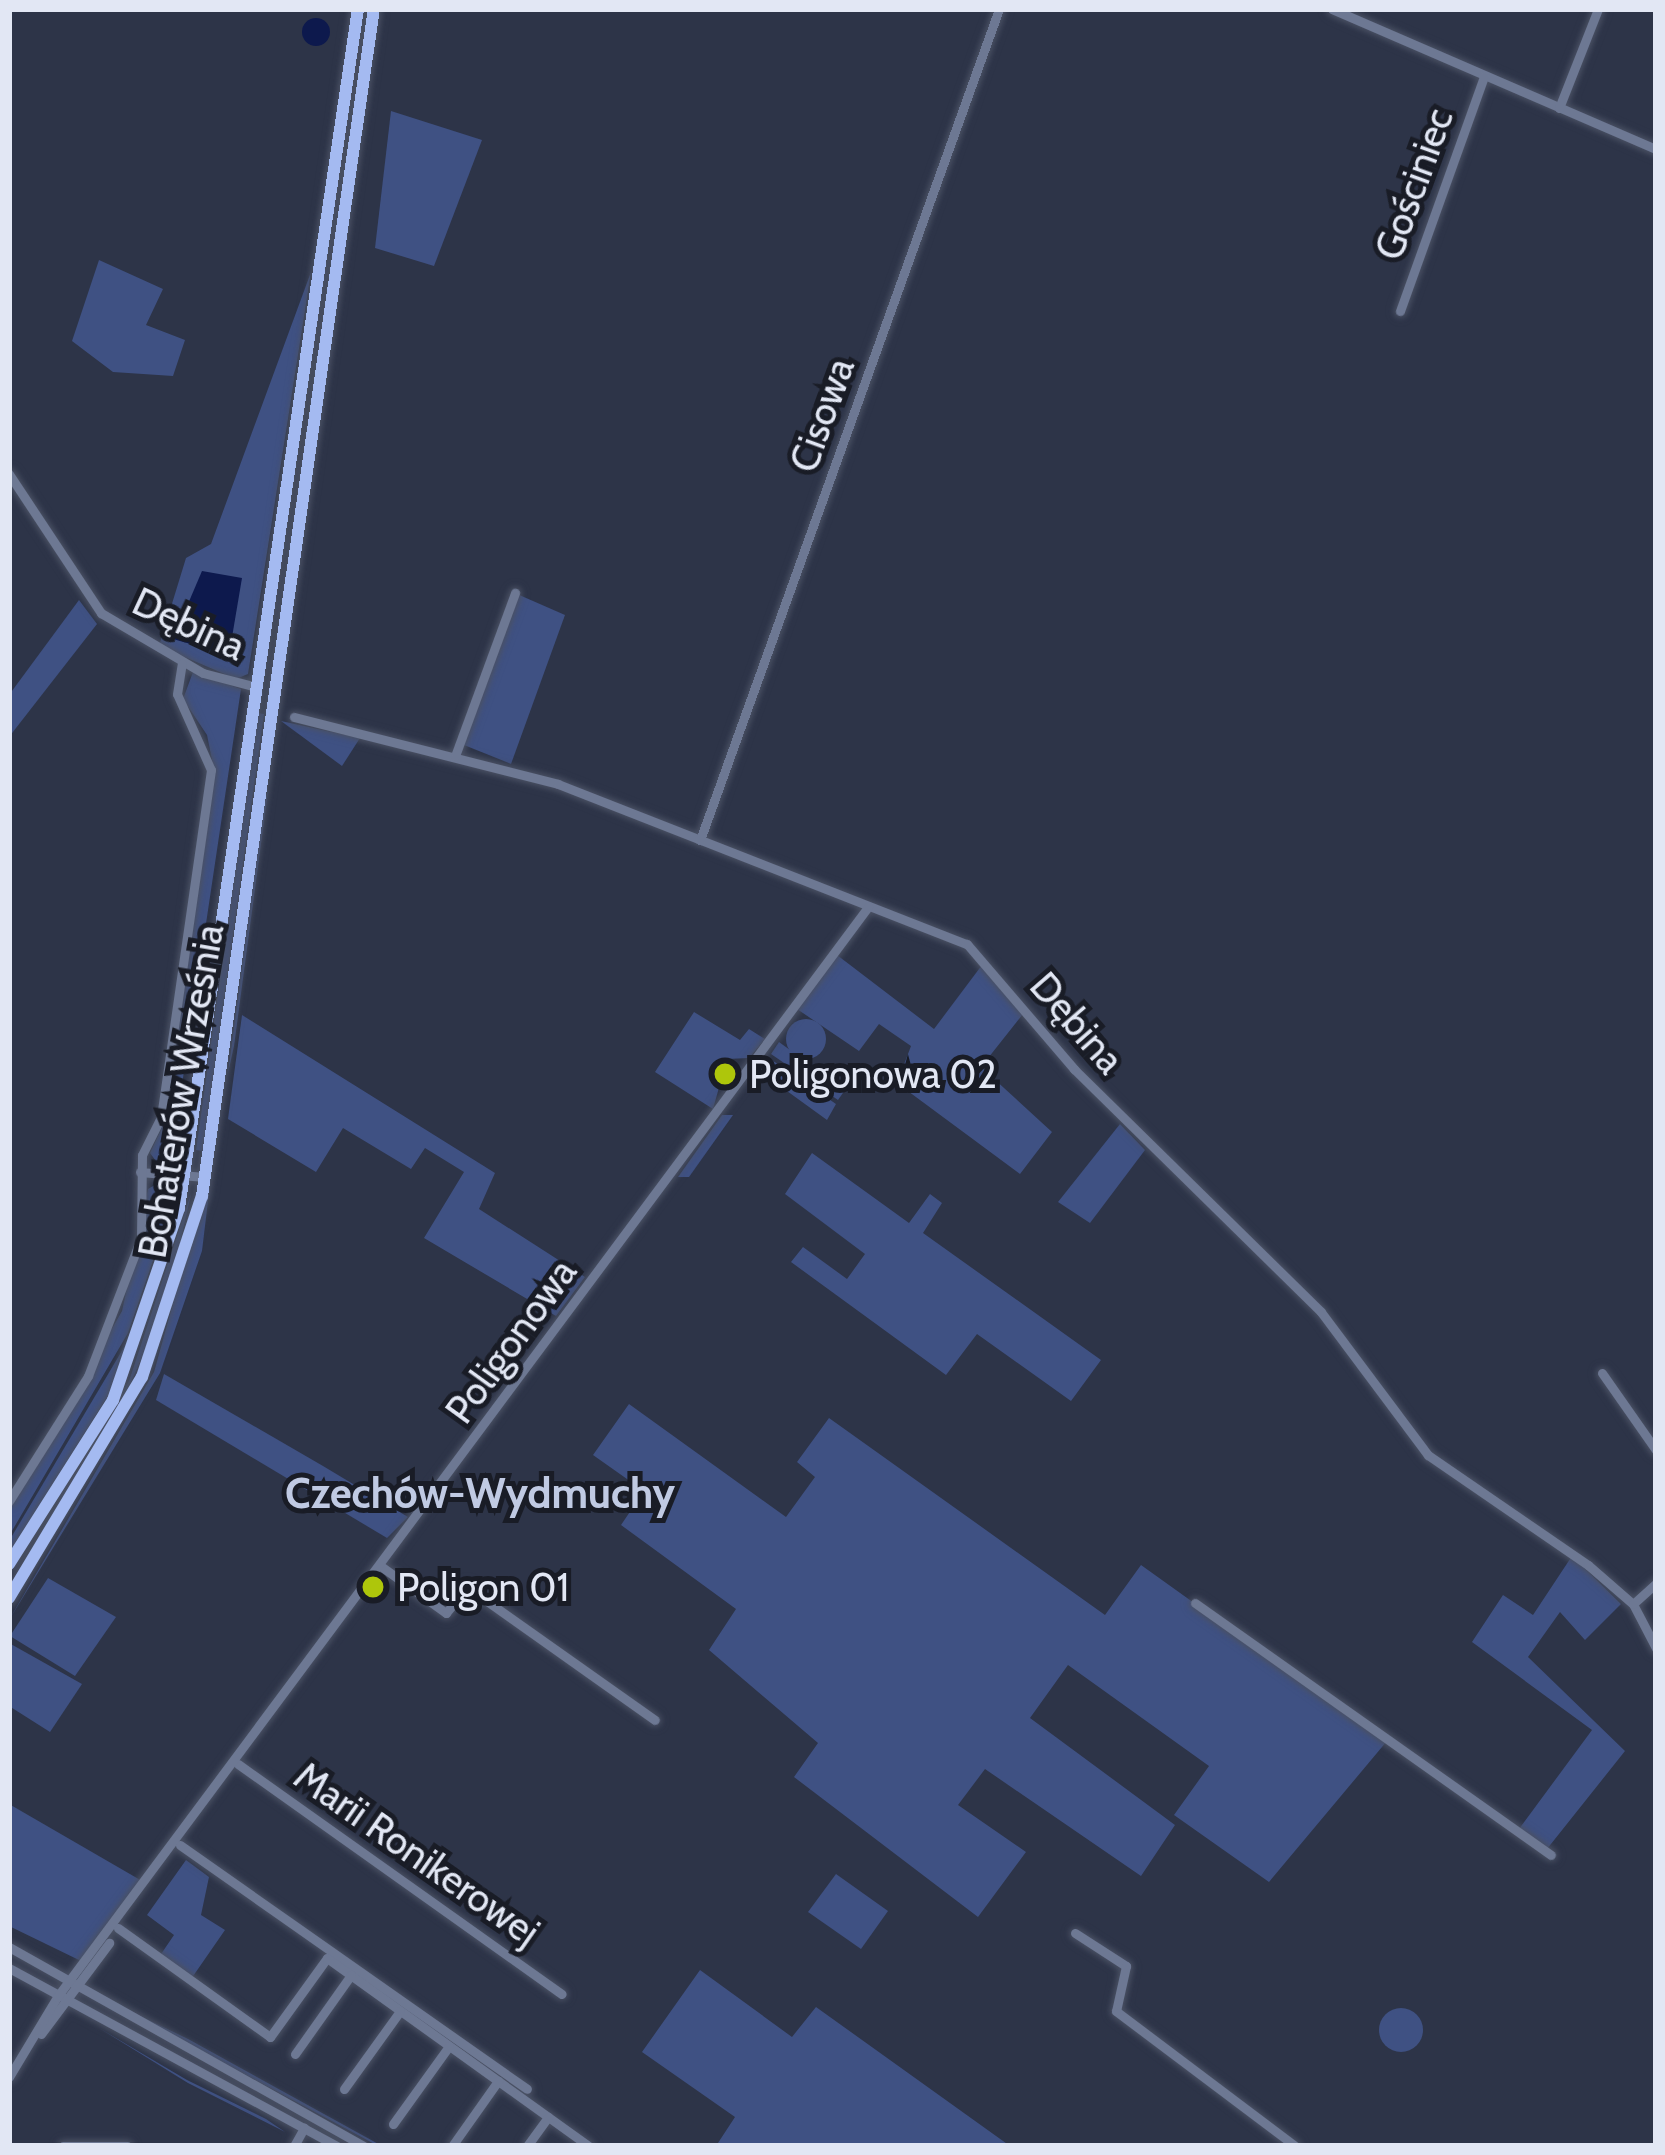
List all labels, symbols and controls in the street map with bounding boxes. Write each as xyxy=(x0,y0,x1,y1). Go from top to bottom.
street label: Gościniec xyxy=(1365,102,1463,266)
street label: Cisowa xyxy=(780,352,864,478)
street label: Dębina xyxy=(125,578,253,670)
street label: Bohaterów Września xyxy=(129,920,233,1262)
street label: Dębina xyxy=(1020,963,1134,1083)
place label: Poligonowa 02 xyxy=(749,1051,997,1097)
marker: Poligonowa 02 xyxy=(712,1061,738,1087)
street label: Poligonowa xyxy=(436,1250,586,1432)
district label: Czechów-Wydmuchy xyxy=(285,1468,675,1518)
place label: Poligon 01 xyxy=(397,1564,569,1610)
marker: Poligon 01 xyxy=(360,1574,386,1600)
street label: Marii Ronikerowej xyxy=(286,1752,548,1956)

